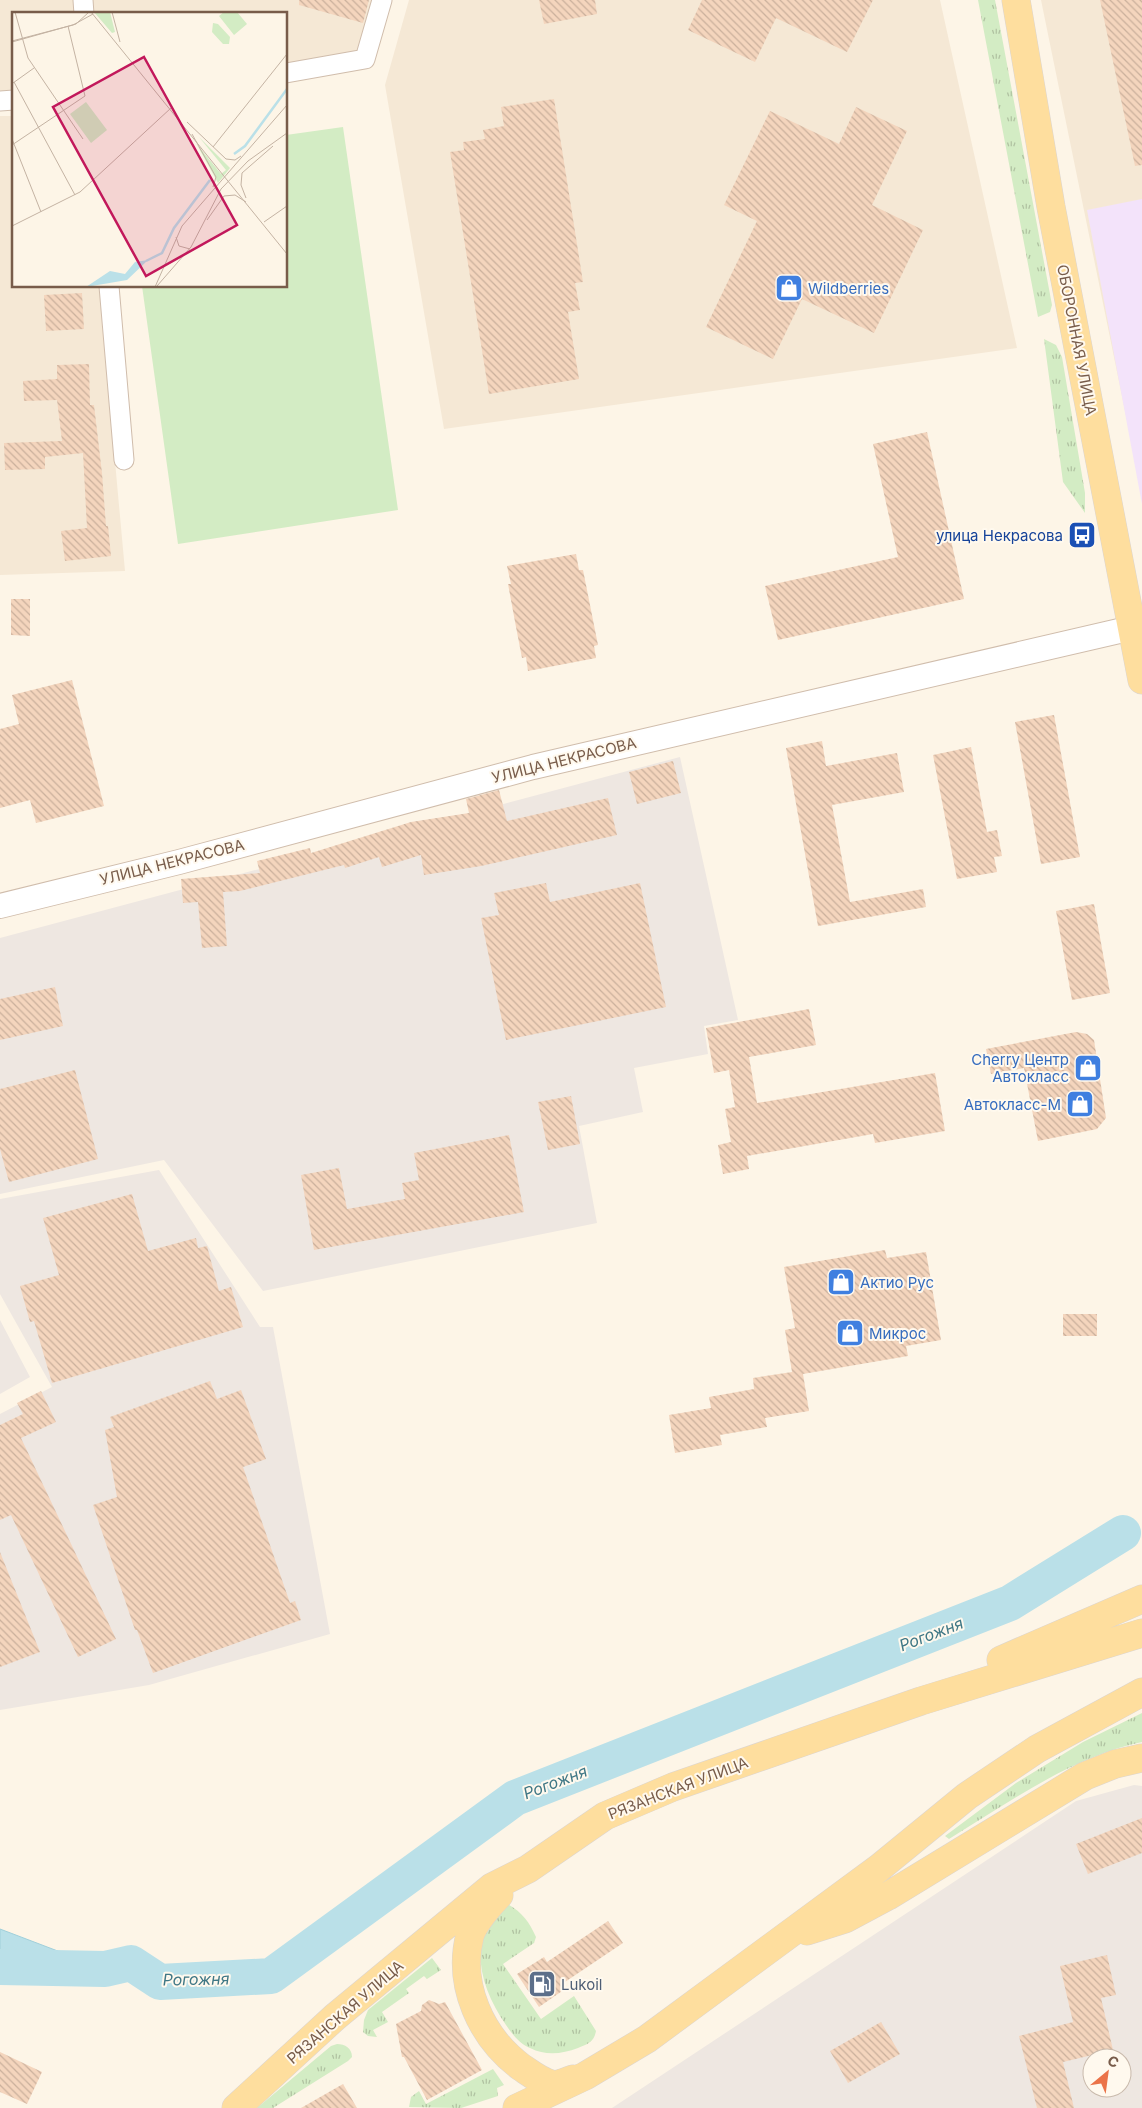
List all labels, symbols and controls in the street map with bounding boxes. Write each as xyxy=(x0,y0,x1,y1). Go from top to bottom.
inset map xyxy=(12,12,288,288)
street label: ОБОРОННАЯ УЛИЦА xyxy=(1053,263,1101,417)
shop icon: Wildberries xyxy=(774,273,804,303)
place label: Wildberries xyxy=(808,279,889,298)
bus stop icon: улица Некрасова xyxy=(1067,520,1097,550)
place label: улица Некрасова xyxy=(936,526,1063,545)
street label: УЛИЦА НЕКРАСОВА xyxy=(490,733,638,787)
street label: УЛИЦА НЕКРАСОВА xyxy=(98,835,246,889)
place label: Cherry Центр Автокласс xyxy=(971,1050,1069,1086)
shop icon: Cherry Центр Автокласс xyxy=(1073,1053,1103,1083)
shop icon: Автокласс-М xyxy=(1065,1089,1095,1119)
place label: Автокласс-М xyxy=(964,1095,1061,1114)
shop icon: Актио Рус xyxy=(826,1267,856,1297)
place label: Актио Рус xyxy=(860,1273,934,1292)
shop icon: Микрос xyxy=(835,1318,865,1348)
place label: Микрос xyxy=(869,1324,926,1343)
water label: Рогожня xyxy=(896,1613,966,1655)
street label: РЯЗАНСКАЯ УЛИЦА xyxy=(605,1753,751,1823)
water label: Рогожня xyxy=(520,1761,590,1803)
street label: РЯЗАНСКАЯ УЛИЦА xyxy=(283,1956,407,2068)
water label: Рогожня xyxy=(162,1968,230,1990)
fuel station icon: Lukoil xyxy=(527,1969,557,1999)
place label: Lukoil xyxy=(561,1975,603,1994)
north arrow xyxy=(1082,2048,1132,2098)
text: С xyxy=(1105,2051,1122,2071)

